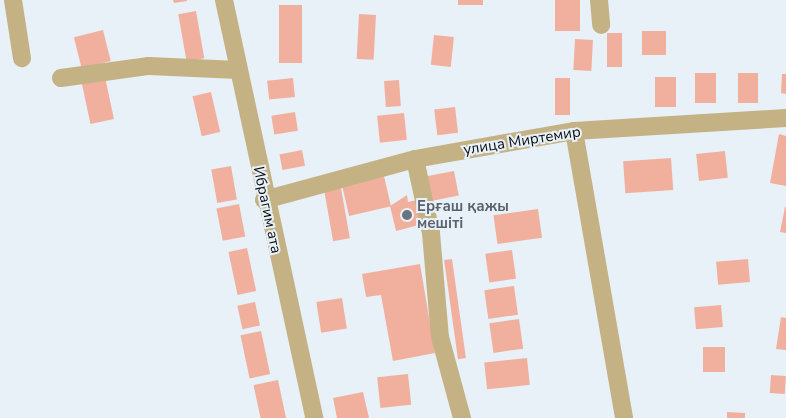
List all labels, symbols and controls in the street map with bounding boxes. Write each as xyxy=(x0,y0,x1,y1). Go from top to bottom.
street label: улица Миртемир xyxy=(462,123,582,159)
street label: Ибрагим ата xyxy=(249,165,285,255)
place label: Ерғаш қажы мешіті xyxy=(417,197,509,232)
marker: Ерғаш қажы мешіті xyxy=(401,209,413,221)

